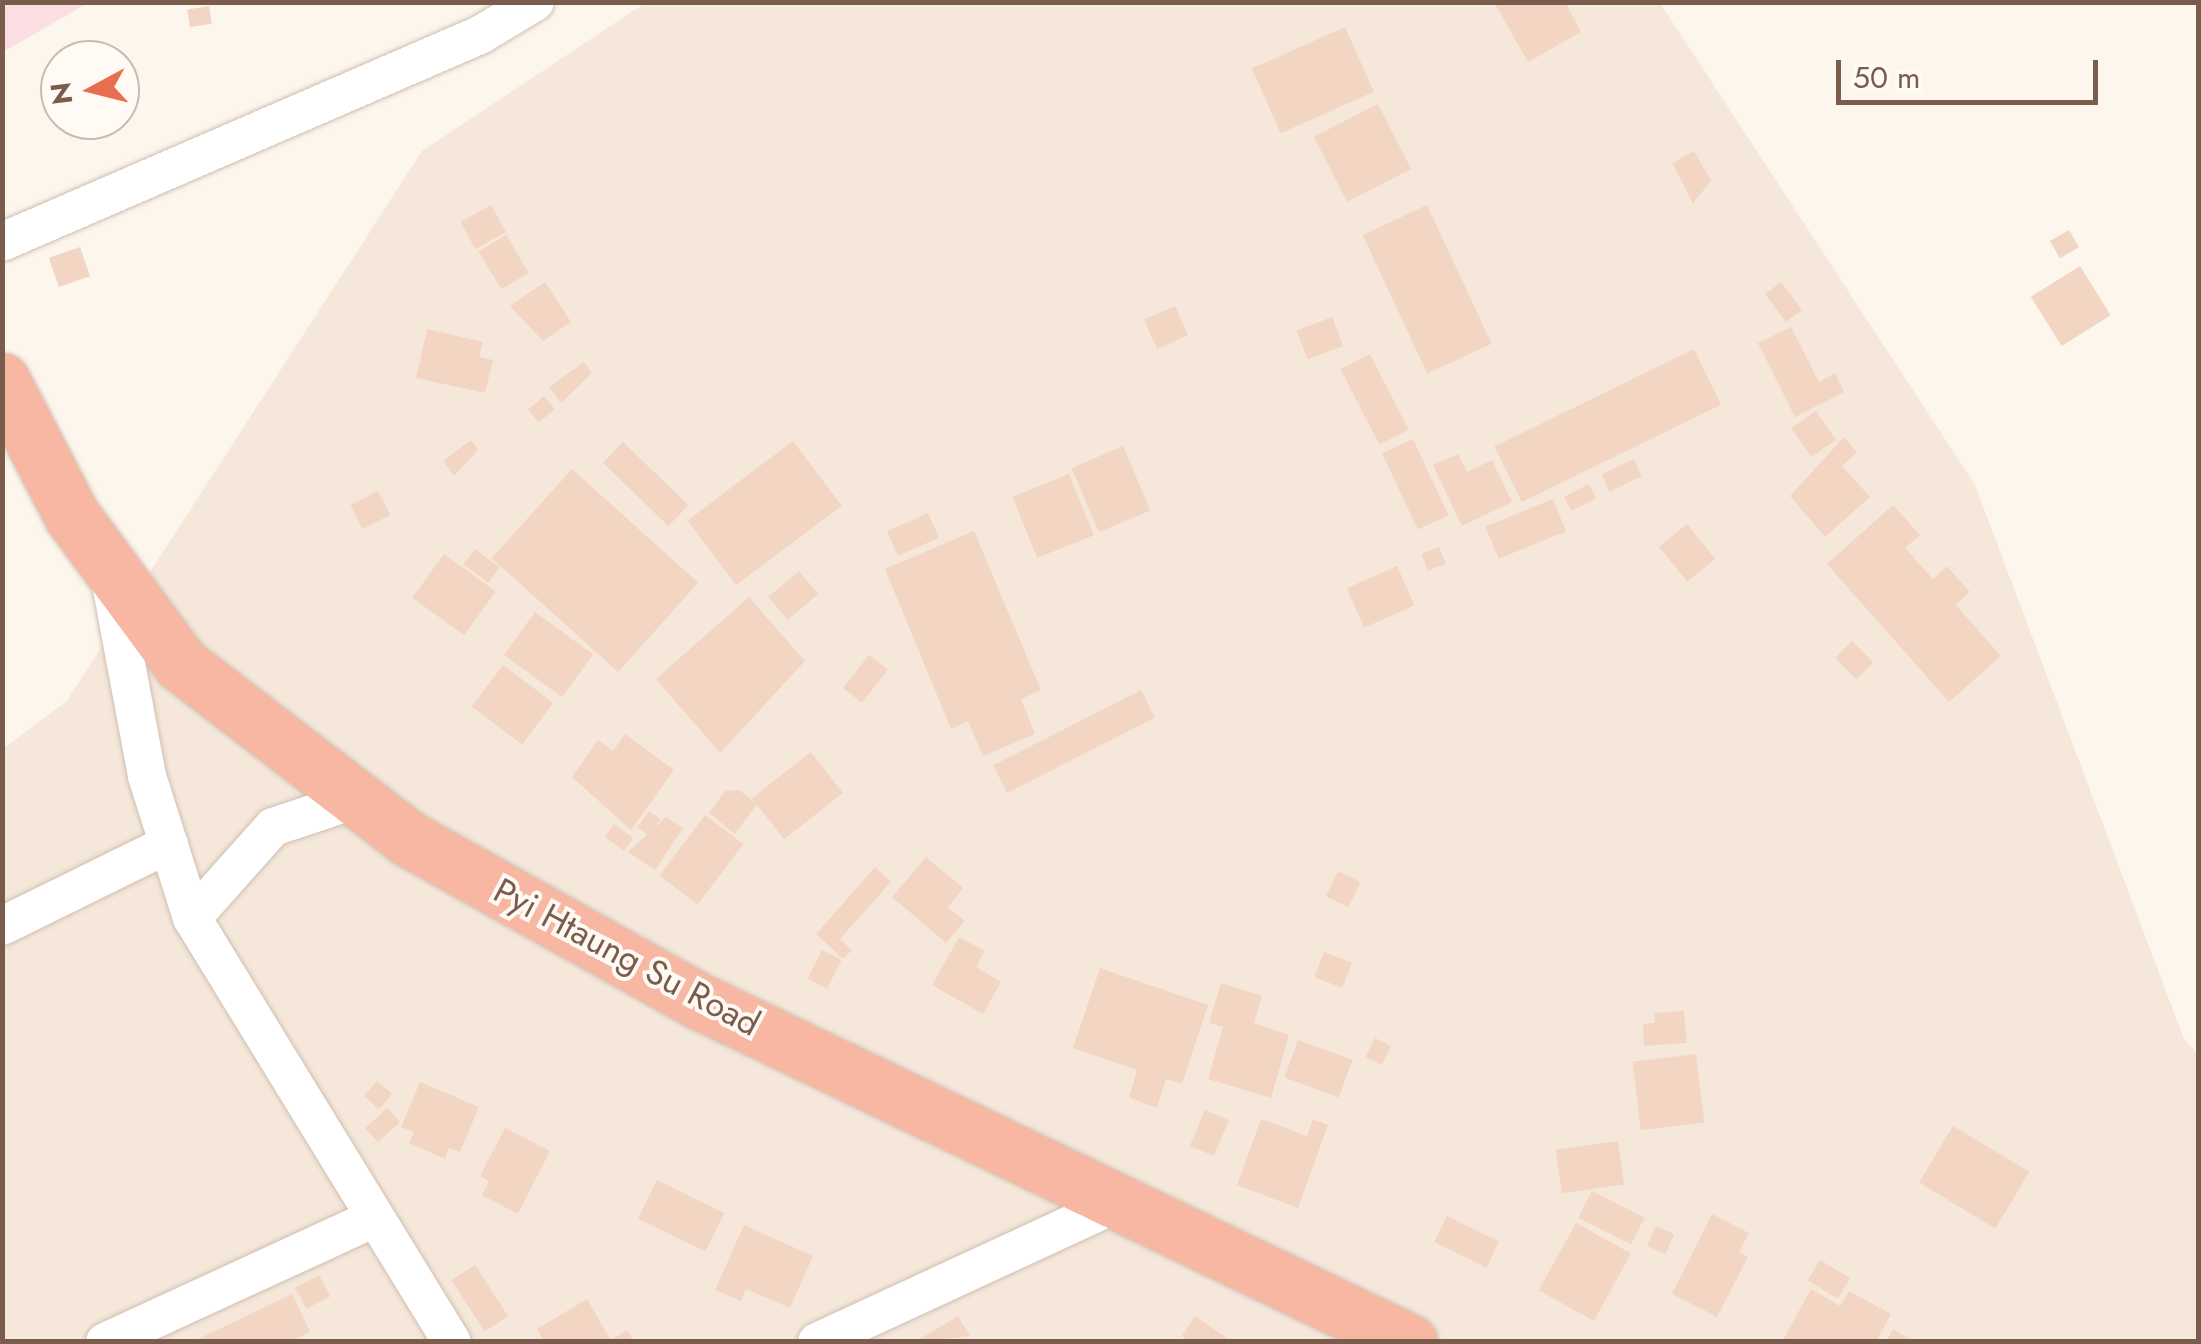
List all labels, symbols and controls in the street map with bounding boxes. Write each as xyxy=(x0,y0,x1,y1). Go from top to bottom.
north arrow xyxy=(40,40,140,140)
scale bar xyxy=(1841,40,2104,102)
text: 50 m xyxy=(1853,56,1920,99)
text: N xyxy=(40,80,83,107)
street label: Pyi Htaung Su Road xyxy=(487,869,767,1045)

